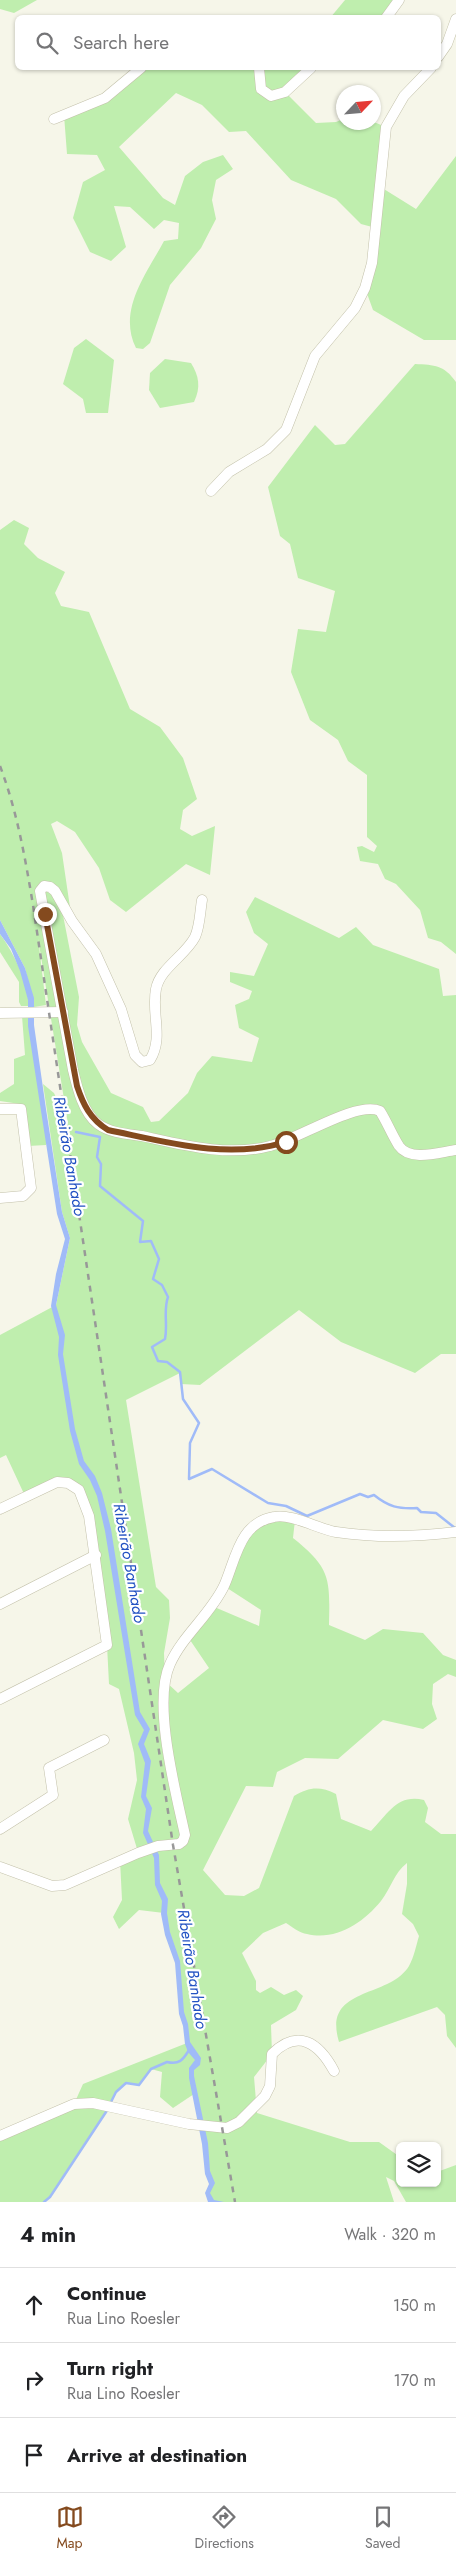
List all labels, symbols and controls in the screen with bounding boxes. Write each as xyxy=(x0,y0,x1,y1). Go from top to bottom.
search box xyxy=(15,15,441,70)
icon: search xyxy=(33,29,61,57)
text: Search here xyxy=(73,29,169,56)
north arrow xyxy=(336,85,381,130)
route end xyxy=(34,903,57,926)
water label: Ribeirão Banhado xyxy=(48,1094,91,1218)
route start xyxy=(275,1131,298,1154)
water label: Ribeirão Banhado xyxy=(108,1501,151,1625)
water label: Ribeirão Banhado xyxy=(172,1907,213,2031)
map controls xyxy=(396,2142,441,2187)
button: layers xyxy=(396,2142,441,2187)
text: 4 min xyxy=(20,2220,76,2250)
text: Walk · 320 m xyxy=(344,2223,436,2246)
text: Continue xyxy=(67,2280,146,2307)
icon: ahead xyxy=(20,2291,48,2319)
text: 150 m xyxy=(393,2294,436,2317)
text: Rua Lino Roesler xyxy=(67,2307,180,2330)
text: Turn right xyxy=(67,2355,153,2382)
icon: right xyxy=(20,2366,48,2394)
text: 170 m xyxy=(394,2369,436,2392)
text: Rua Lino Roesler xyxy=(67,2382,180,2405)
icon: arrive xyxy=(20,2441,48,2469)
text: Arrive at destination xyxy=(67,2442,247,2469)
tab: Map xyxy=(56,2503,84,2553)
tab: Directions xyxy=(195,2503,254,2553)
tab: Saved xyxy=(365,2503,400,2553)

